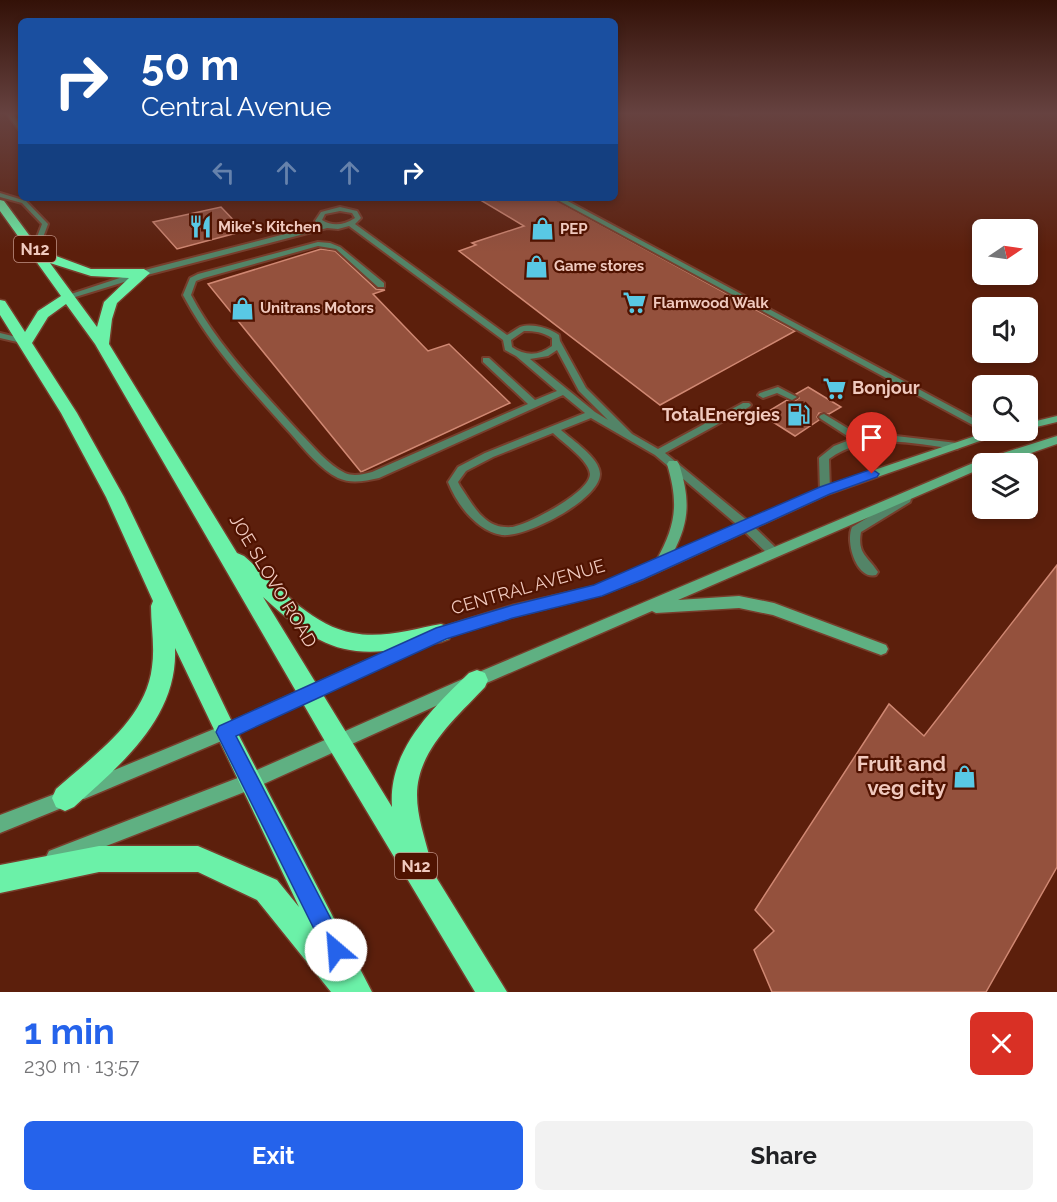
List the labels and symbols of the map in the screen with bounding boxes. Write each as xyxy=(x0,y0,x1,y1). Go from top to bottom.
restaurant icon: Mike's Kitchen xyxy=(187,214,213,240)
shop icon: PEP xyxy=(529,216,555,242)
place label: Mike's Kitchen xyxy=(218,218,321,236)
north arrow xyxy=(972,219,1038,285)
place label: PEP xyxy=(560,220,588,238)
road number: N12 xyxy=(14,236,56,262)
shop icon: Game stores xyxy=(523,253,549,279)
place label: Game stores xyxy=(554,257,644,275)
supermarket icon: Flamwood Walk xyxy=(622,290,648,316)
place label: Flamwood Walk xyxy=(653,294,769,312)
shop icon: Unitrans Motors xyxy=(229,295,255,321)
place label: Unitrans Motors xyxy=(260,299,374,317)
supermarket icon: Bonjour xyxy=(821,375,847,401)
place label: Bonjour xyxy=(852,377,920,398)
fuel station icon: TotalEnergies xyxy=(785,402,811,428)
place label: TotalEnergies xyxy=(662,404,780,425)
pin xyxy=(846,412,897,474)
street label: JOE SLOVO ROAD xyxy=(225,510,321,651)
street label: CENTRAL AVENUE xyxy=(449,555,607,618)
place label: Fruit and veg city xyxy=(857,751,946,800)
shop icon: Fruit and veg city xyxy=(951,763,977,789)
road number: N12 xyxy=(395,853,437,879)
position arrow xyxy=(304,918,368,982)

